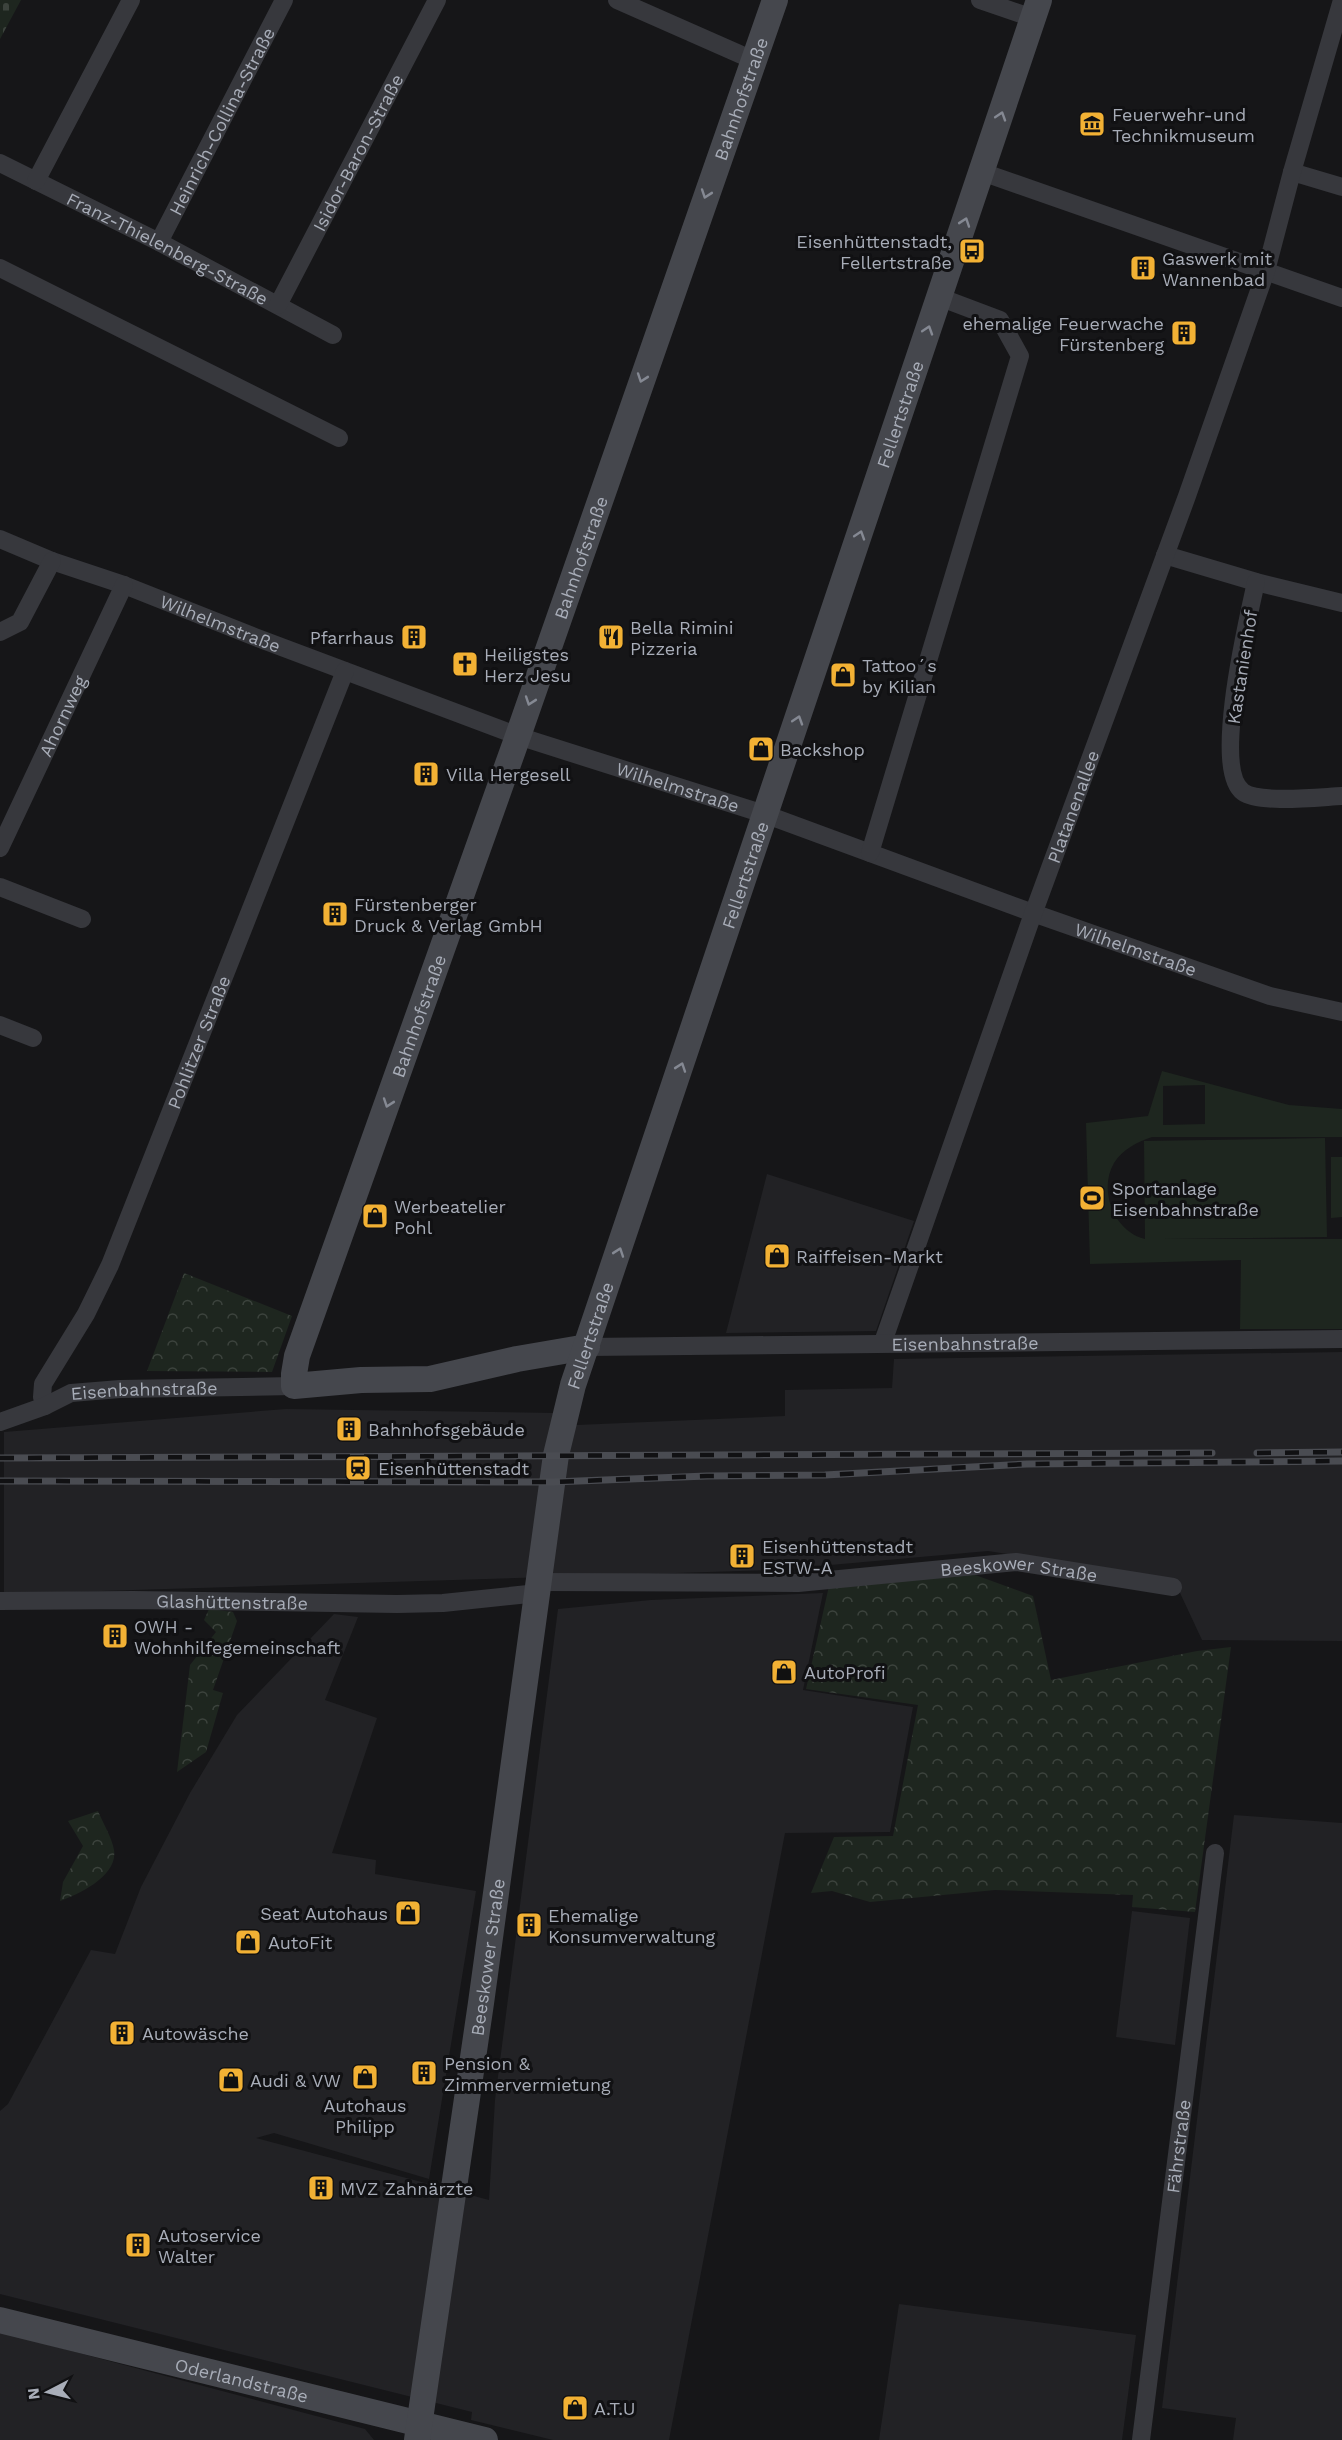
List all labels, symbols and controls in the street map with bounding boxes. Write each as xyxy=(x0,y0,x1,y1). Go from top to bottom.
street label: Heinrich-Collina-Straße xyxy=(164,24,279,219)
street label: Bahnhofstraße xyxy=(709,34,772,163)
street label: Isidor-Baron-Straße xyxy=(308,70,407,235)
place label: Feuerwehr-und Technikmuseum xyxy=(1112,104,1255,146)
museum icon: Feuerwehr-und Technikmuseum xyxy=(1077,109,1107,139)
one-way arrow xyxy=(993,111,1006,122)
street label: Franz-Thielenberg-Straße xyxy=(63,187,272,309)
one-way arrow xyxy=(701,188,714,199)
one-way arrow xyxy=(957,217,970,228)
place label: Eisenhüttenstadt, Fellertstraße xyxy=(796,231,952,273)
bus stop icon: Eisenhüttenstadt, Fellertstraße xyxy=(957,236,987,266)
place label: Gaswerk mit Wannenbad xyxy=(1162,248,1273,290)
building icon: Gaswerk mit Wannenbad xyxy=(1128,253,1158,283)
place label: ehemalige Feuerwache Fürstenberg xyxy=(962,313,1164,355)
building icon: ehemalige Feuerwache Fürstenberg xyxy=(1169,318,1199,348)
one-way arrow xyxy=(920,325,933,336)
street label: Fellertstraße xyxy=(872,358,927,471)
one-way arrow xyxy=(637,372,650,383)
street label: Bahnhofstraße xyxy=(549,493,611,622)
one-way arrow xyxy=(852,530,865,541)
street label: Wilhelmstraße xyxy=(157,590,284,656)
street label: Kastanienhof xyxy=(1223,608,1261,726)
place label: Bella Rimini Pizzeria xyxy=(630,617,734,659)
building icon: Pfarrhaus xyxy=(399,622,429,652)
restaurant icon: Bella Rimini Pizzeria xyxy=(596,622,626,652)
place label: Pfarrhaus xyxy=(310,627,394,648)
place label: Heiligstes Herz Jesu xyxy=(484,644,571,686)
church icon: Heiligstes Herz Jesu xyxy=(450,649,480,679)
place label: Tattoo´s by Kilian xyxy=(862,655,937,697)
shop icon: Tattoo´s by Kilian xyxy=(828,660,858,690)
street label: Ahornweg xyxy=(34,672,90,760)
one-way arrow xyxy=(524,695,537,706)
one-way arrow xyxy=(791,715,804,726)
shop icon: Backshop xyxy=(746,734,776,764)
place label: Backshop xyxy=(780,739,865,760)
street label: Platanenallee xyxy=(1042,747,1103,866)
street label: Wilhelmstraße xyxy=(614,757,742,816)
building icon: Villa Hergesell xyxy=(411,759,441,789)
place label: Villa Hergesell xyxy=(446,764,571,785)
street label: Fellertstraße xyxy=(717,818,772,931)
place label: Fürstenberger Druck & Verlag GmbH xyxy=(354,894,543,936)
building icon: Fürstenberger Druck & Verlag GmbH xyxy=(320,899,350,929)
street label: Wilhelmstraße xyxy=(1072,918,1200,980)
street label: Bahnhofstraße xyxy=(387,952,450,1080)
street label: Pohlitzer Straße xyxy=(162,972,234,1112)
one-way arrow xyxy=(674,1062,687,1073)
one-way arrow xyxy=(383,1097,396,1108)
place label: Sportanlage Eisenbahnstraße xyxy=(1112,1178,1259,1220)
sports icon: Sportanlage Eisenbahnstraße xyxy=(1077,1183,1107,1213)
place label: Werbeatelier Pohl xyxy=(394,1196,506,1238)
shop icon: Werbeatelier Pohl xyxy=(360,1201,390,1231)
shop icon: Raiffeisen-Markt xyxy=(762,1241,792,1271)
place label: Raiffeisen-Markt xyxy=(796,1246,943,1267)
one-way arrow xyxy=(612,1247,624,1258)
street label: Fellertstraße xyxy=(562,1279,617,1392)
street label: Eisenbahnstraße xyxy=(891,1332,1039,1354)
street label: Eisenbahnstraße xyxy=(70,1377,218,1403)
building icon: Bahnhofsgebäude xyxy=(334,1414,364,1444)
place label: Bahnhofsgebäude xyxy=(368,1419,525,1440)
station icon: Eisenhüttenstadt xyxy=(343,1453,373,1483)
place label: Eisenhüttenstadt xyxy=(378,1458,529,1479)
place label: Eisenhüttenstadt ESTW-A xyxy=(762,1536,913,1578)
building icon: Eisenhüttenstadt ESTW-A xyxy=(727,1541,757,1571)
street label: Beeskower Straße xyxy=(939,1551,1099,1585)
street label: Glashüttenstraße xyxy=(156,1590,308,1613)
place label: OWH - Wohnhilfegemeinschaft xyxy=(134,1616,341,1658)
building icon: OWH - Wohnhilfegemeinschaft xyxy=(100,1621,130,1651)
shop icon: AutoProfi xyxy=(769,1657,799,1687)
place label: AutoProfi xyxy=(804,1662,886,1683)
street label: Beeskower Straße xyxy=(466,1877,508,2037)
shop icon: Seat Autohaus xyxy=(393,1898,423,1928)
place label: Seat Autohaus xyxy=(260,1903,388,1924)
place label: Ehemalige Konsumverwaltung xyxy=(548,1905,716,1947)
building icon: Ehemalige Konsumverwaltung xyxy=(514,1910,544,1940)
shop icon: AutoFit xyxy=(233,1927,263,1957)
place label: AutoFit xyxy=(268,1932,333,1953)
building icon: Autowäsche xyxy=(107,2018,137,2048)
place label: Autowäsche xyxy=(142,2023,249,2044)
place label: Pension & Zimmervermietung xyxy=(444,2053,611,2095)
building icon: Pension & Zimmervermietung xyxy=(409,2058,439,2088)
shop icon: Autohaus Philipp xyxy=(350,2062,380,2092)
shop icon: Audi & VW xyxy=(216,2065,246,2095)
place label: Audi & VW xyxy=(250,2070,341,2091)
place label: Autohaus Philipp xyxy=(323,2095,407,2137)
street label: Fährstraße xyxy=(1162,2098,1194,2194)
building icon: MVZ Zahnärzte xyxy=(306,2173,336,2203)
place label: MVZ Zahnärzte xyxy=(340,2178,473,2199)
place label: Autoservice Walter xyxy=(158,2225,261,2267)
building icon: Autoservice Walter xyxy=(123,2230,153,2260)
street label: Oderlandstraße xyxy=(173,2353,311,2406)
north arrow xyxy=(18,2362,78,2422)
text: N xyxy=(23,2387,44,2401)
shop icon: A.T.U xyxy=(560,2393,590,2423)
place label: A.T.U xyxy=(594,2398,635,2419)

